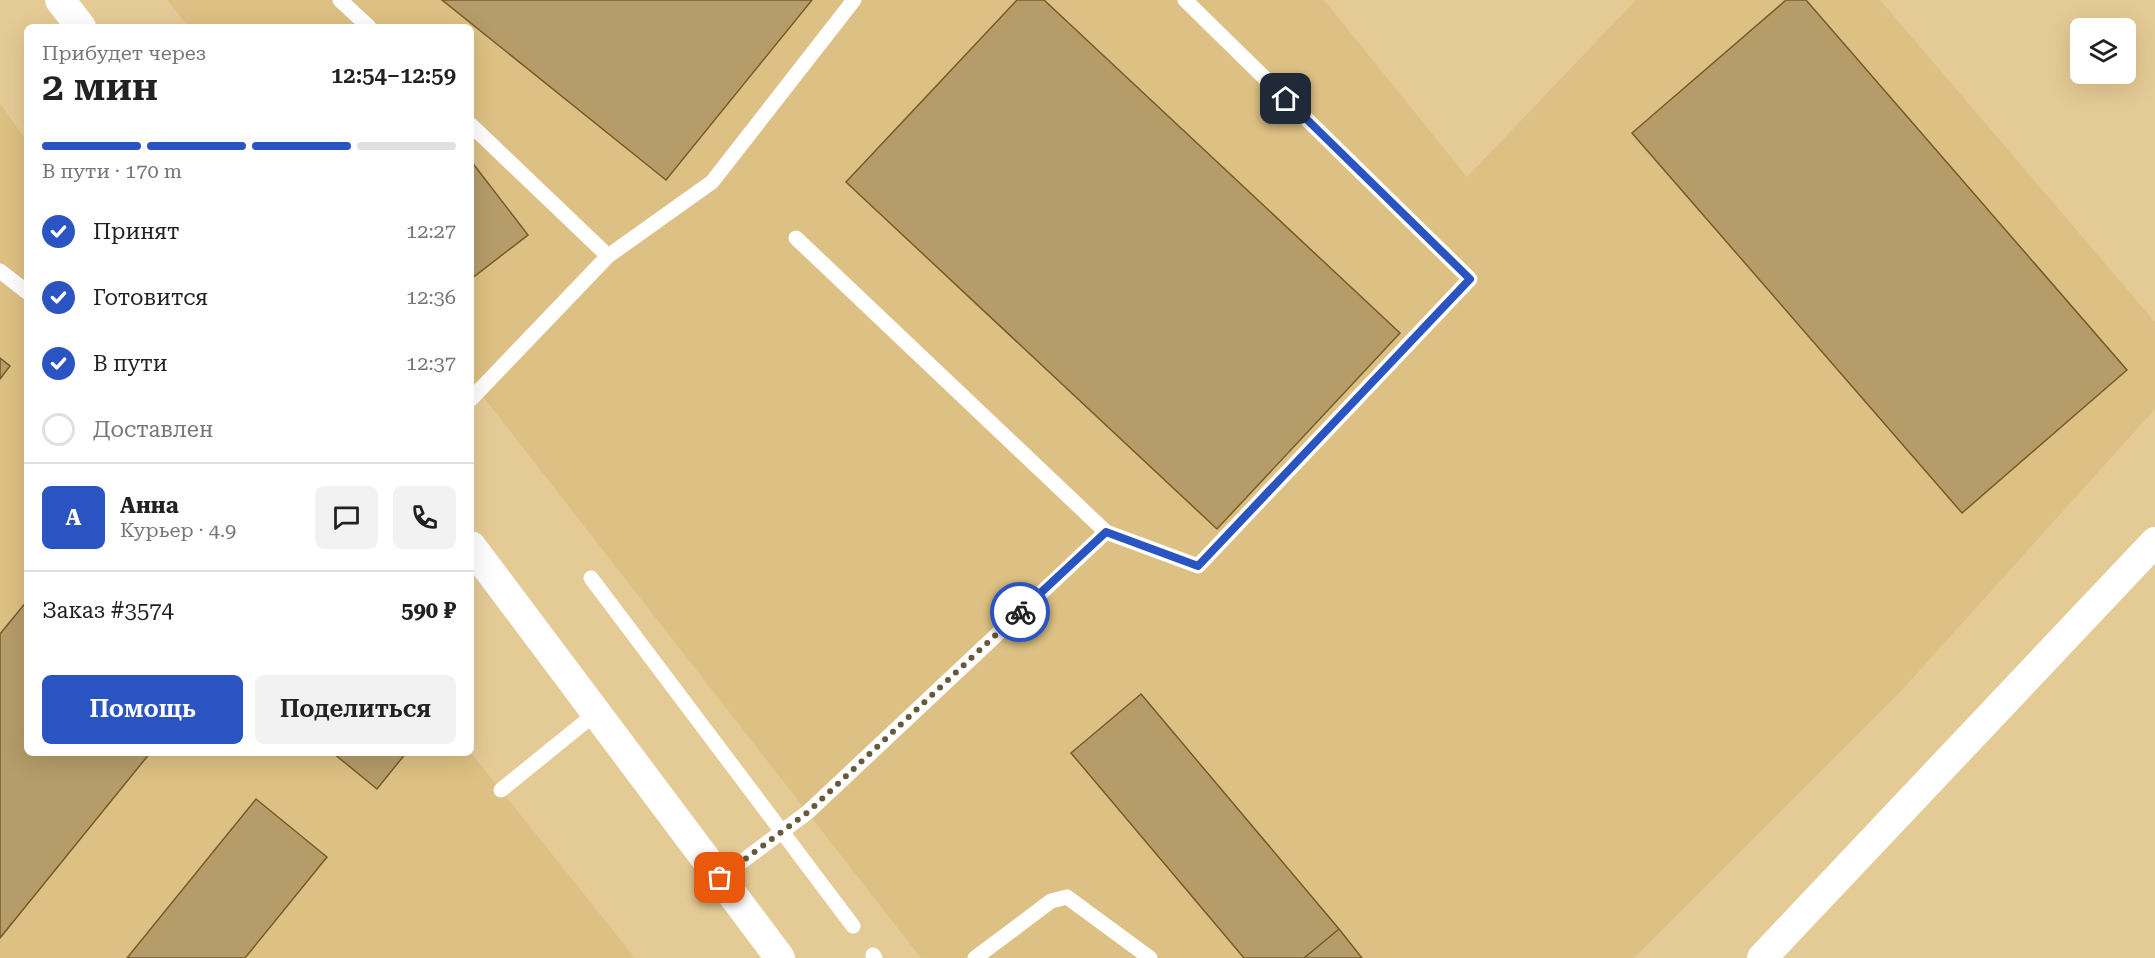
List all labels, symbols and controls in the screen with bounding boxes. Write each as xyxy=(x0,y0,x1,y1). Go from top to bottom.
map controls xyxy=(2070,18,2136,84)
button: layers xyxy=(2070,18,2136,84)
text: Прибудет через xyxy=(42,41,206,65)
text: 12:54–12:59 xyxy=(331,63,456,88)
text: 2 мин xyxy=(42,64,158,110)
pin xyxy=(1260,73,1311,124)
icon: home xyxy=(1269,82,1302,115)
text: В пути · 170 m xyxy=(42,159,182,183)
icon: check xyxy=(42,215,75,248)
text: Принят xyxy=(93,219,180,244)
text: 12:27 xyxy=(406,219,456,243)
icon: check xyxy=(42,281,75,314)
text: Готовится xyxy=(93,285,208,310)
text: 12:36 xyxy=(406,285,456,309)
icon: check xyxy=(42,347,75,380)
text: В пути xyxy=(93,351,168,376)
text: 12:37 xyxy=(406,351,456,375)
text: Доставлен xyxy=(93,417,213,442)
button: chat xyxy=(315,486,378,549)
button: phone xyxy=(393,486,456,549)
text: Анна xyxy=(120,493,179,518)
text: А xyxy=(66,505,81,530)
text: Курьер · 4.9 xyxy=(120,518,236,542)
courier xyxy=(990,582,1050,642)
icon: bike xyxy=(1004,596,1037,629)
text: Заказ #3574 xyxy=(42,598,174,623)
text: 590 ₽ xyxy=(401,598,456,623)
button: Помощь xyxy=(42,675,243,744)
button: Поделиться xyxy=(255,675,456,744)
pin xyxy=(694,852,745,903)
icon: bag xyxy=(703,861,736,894)

